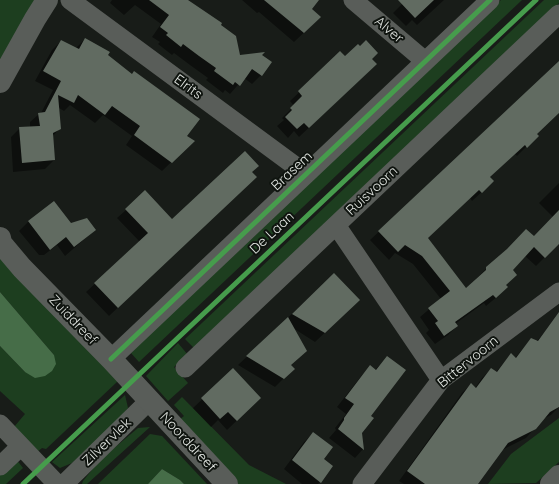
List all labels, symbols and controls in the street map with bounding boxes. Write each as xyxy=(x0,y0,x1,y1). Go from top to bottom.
street label: Alver xyxy=(371,13,407,47)
street label: Elrits xyxy=(170,71,206,103)
street label: Brasem xyxy=(268,148,316,194)
street label: Ruisvoorn xyxy=(343,163,401,219)
street label: De Laan xyxy=(246,208,298,258)
street label: Zuiddreef xyxy=(45,292,101,348)
street label: Bittervoorn xyxy=(434,332,502,392)
street label: Noorddreef xyxy=(156,409,220,475)
street label: Zilvervlek xyxy=(79,414,135,470)

